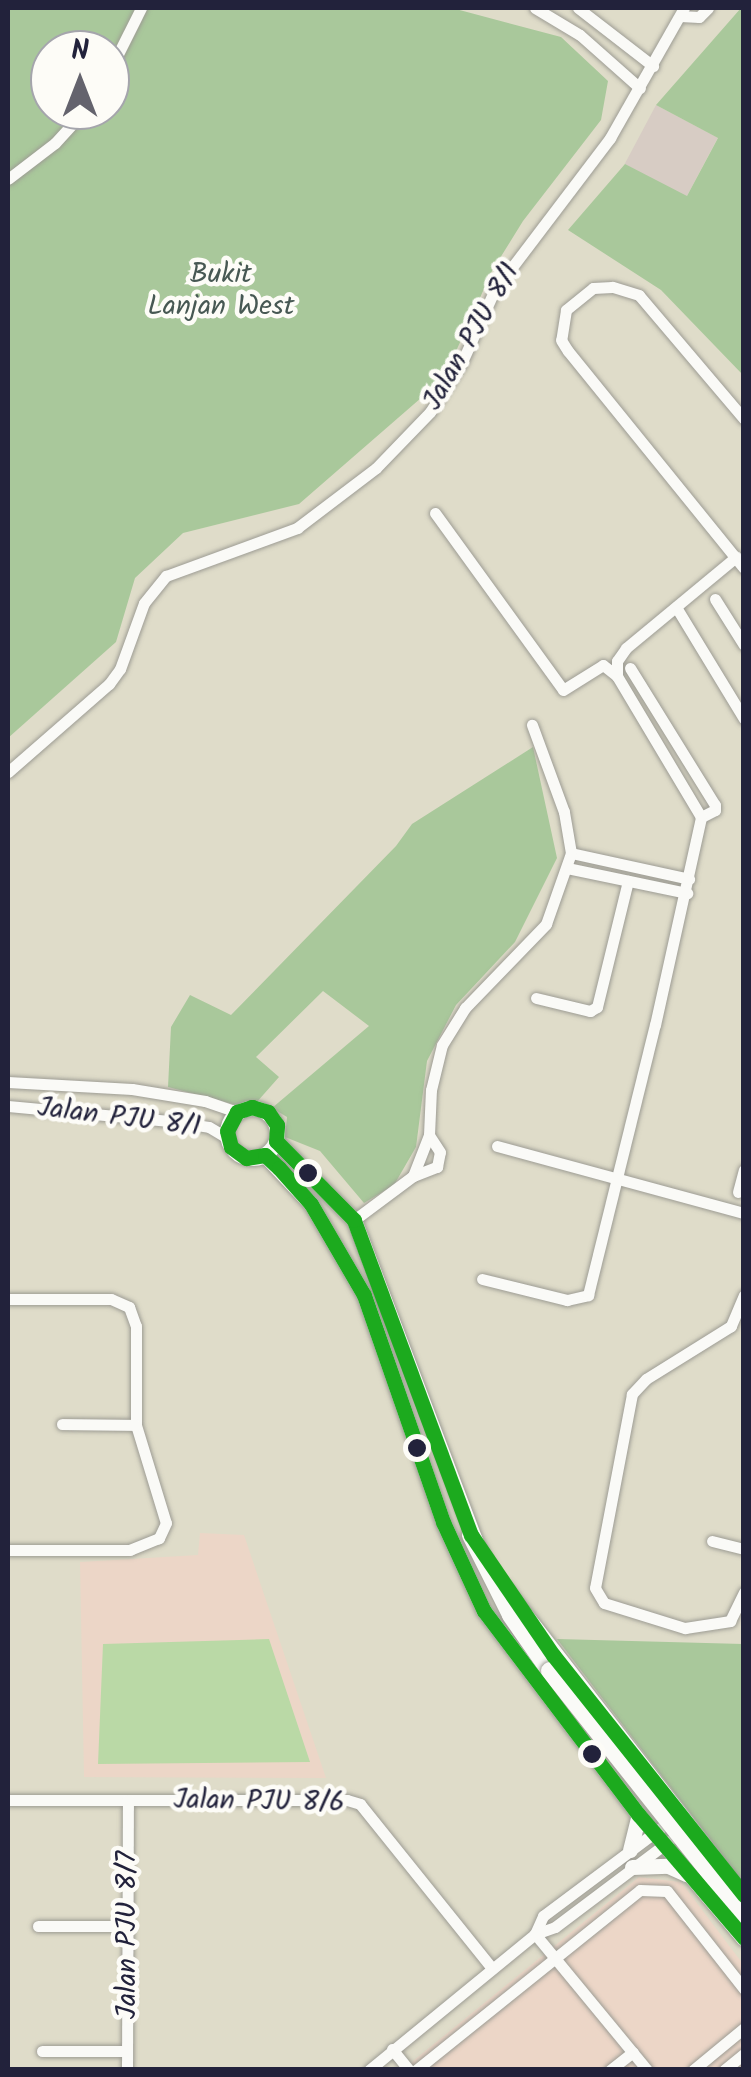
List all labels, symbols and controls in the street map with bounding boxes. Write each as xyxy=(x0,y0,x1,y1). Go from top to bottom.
text: N xyxy=(71,29,89,74)
north arrow xyxy=(30,30,130,130)
street label: Jalan PJU 8/1 xyxy=(416,257,528,417)
park label: Bukit Lanjan West xyxy=(148,258,294,324)
street label: Jalan PJU 8/1 xyxy=(35,1091,203,1145)
unlabelled marker xyxy=(298,1163,318,1183)
unlabelled marker xyxy=(407,1438,427,1458)
unlabelled marker xyxy=(582,1744,602,1764)
street label: Jalan PJU 8/6 xyxy=(173,1784,345,1820)
street label: Jalan PJU 8/7 xyxy=(111,1851,145,2019)

